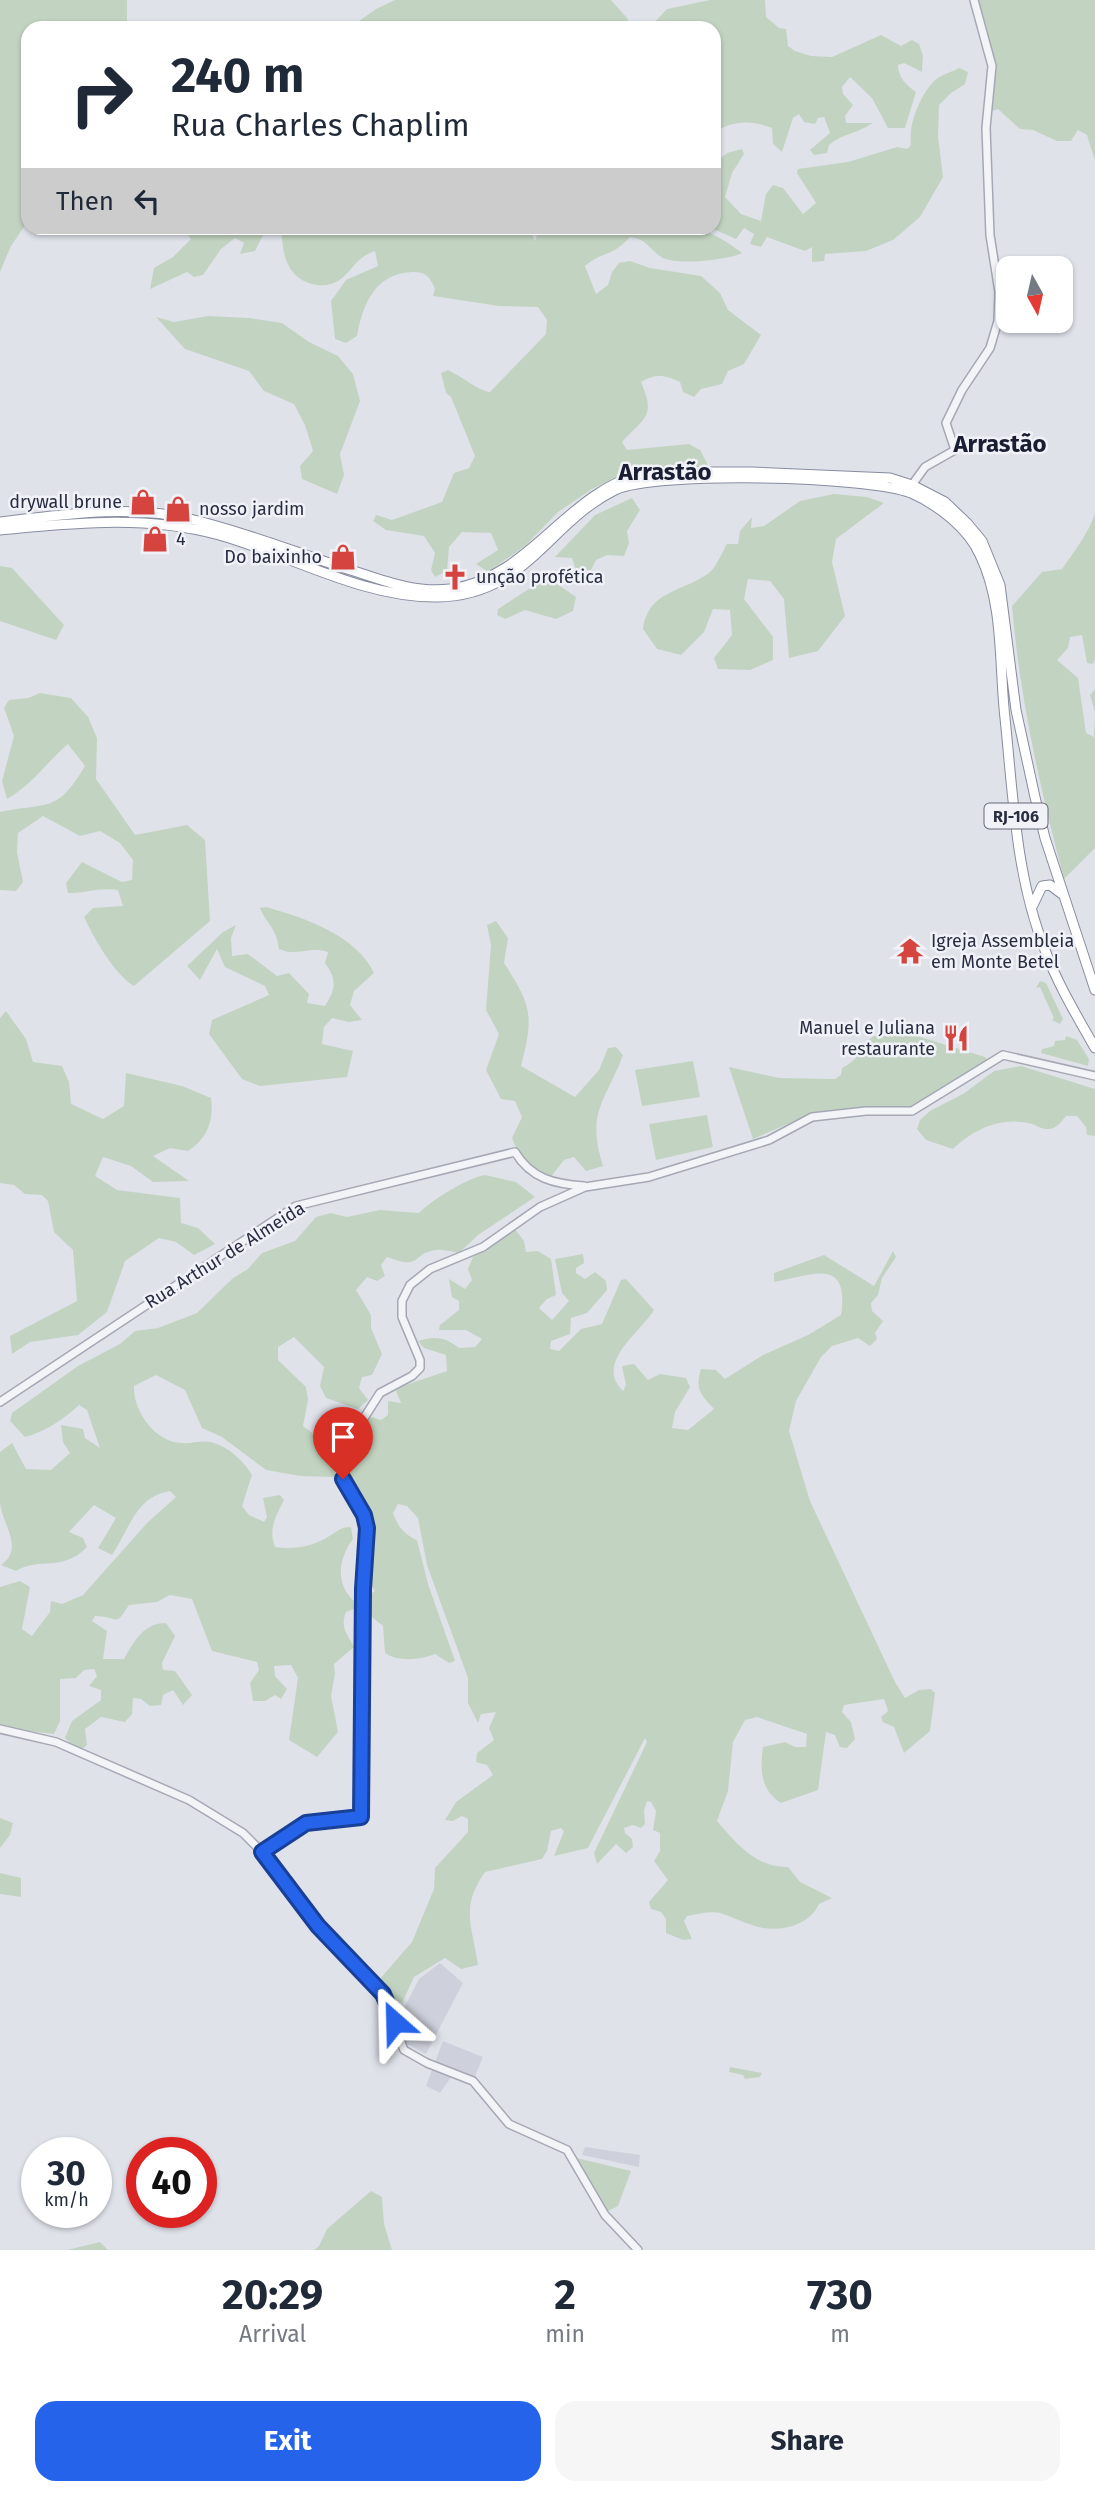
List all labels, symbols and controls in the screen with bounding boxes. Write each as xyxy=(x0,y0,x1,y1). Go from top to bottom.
text: 240 m xyxy=(171,46,304,105)
icon: right xyxy=(56,49,147,140)
text: Rua Charles Chaplim xyxy=(171,106,470,144)
icon: left xyxy=(128,182,166,220)
text: Then xyxy=(56,186,114,217)
north arrow xyxy=(996,256,1073,332)
map controls xyxy=(996,256,1073,333)
district label: Arrastão xyxy=(952,430,1047,458)
district label: Arrastão xyxy=(617,458,712,486)
shop icon: drywall brune xyxy=(128,487,158,517)
place label: drywall brune xyxy=(9,491,122,513)
shop icon: nosso jardim xyxy=(163,494,193,524)
place label: nosso jardim xyxy=(199,498,304,520)
shop icon: 4 xyxy=(140,524,170,554)
place label: 4 xyxy=(176,528,186,550)
shop icon: Do baixinho xyxy=(328,542,358,572)
place label: Do baixinho xyxy=(224,546,322,568)
church icon: unção profética xyxy=(440,562,470,592)
place label: unção profética xyxy=(476,566,604,588)
road number: RJ-106 xyxy=(984,804,1048,828)
place label: Igreja Assembleia em Monte Betel xyxy=(931,930,1074,973)
temple icon: Igreja Assembleia em Monte Betel xyxy=(895,936,925,966)
place label: Manuel e Juliana restaurante xyxy=(799,1017,935,1060)
restaurant icon: Manuel e Juliana restaurante xyxy=(941,1023,971,1053)
street label: Rua Arthur de Almeida xyxy=(141,1197,309,1313)
pin xyxy=(313,1407,373,1479)
icon: arrive xyxy=(324,1418,362,1456)
position arrow xyxy=(358,1985,432,2059)
speed limit sign: 40 xyxy=(126,2137,217,2228)
text: 30 xyxy=(47,2152,86,2194)
text: km/h xyxy=(44,2189,89,2211)
text: 20:29 xyxy=(222,2270,323,2320)
text: 2 xyxy=(554,2270,576,2320)
text: 730 xyxy=(807,2270,873,2320)
text: Arrival xyxy=(239,2320,306,2348)
text: min xyxy=(545,2320,585,2348)
text: m xyxy=(830,2320,850,2348)
button: Exit xyxy=(35,2401,541,2481)
button: Share xyxy=(555,2401,1060,2481)

